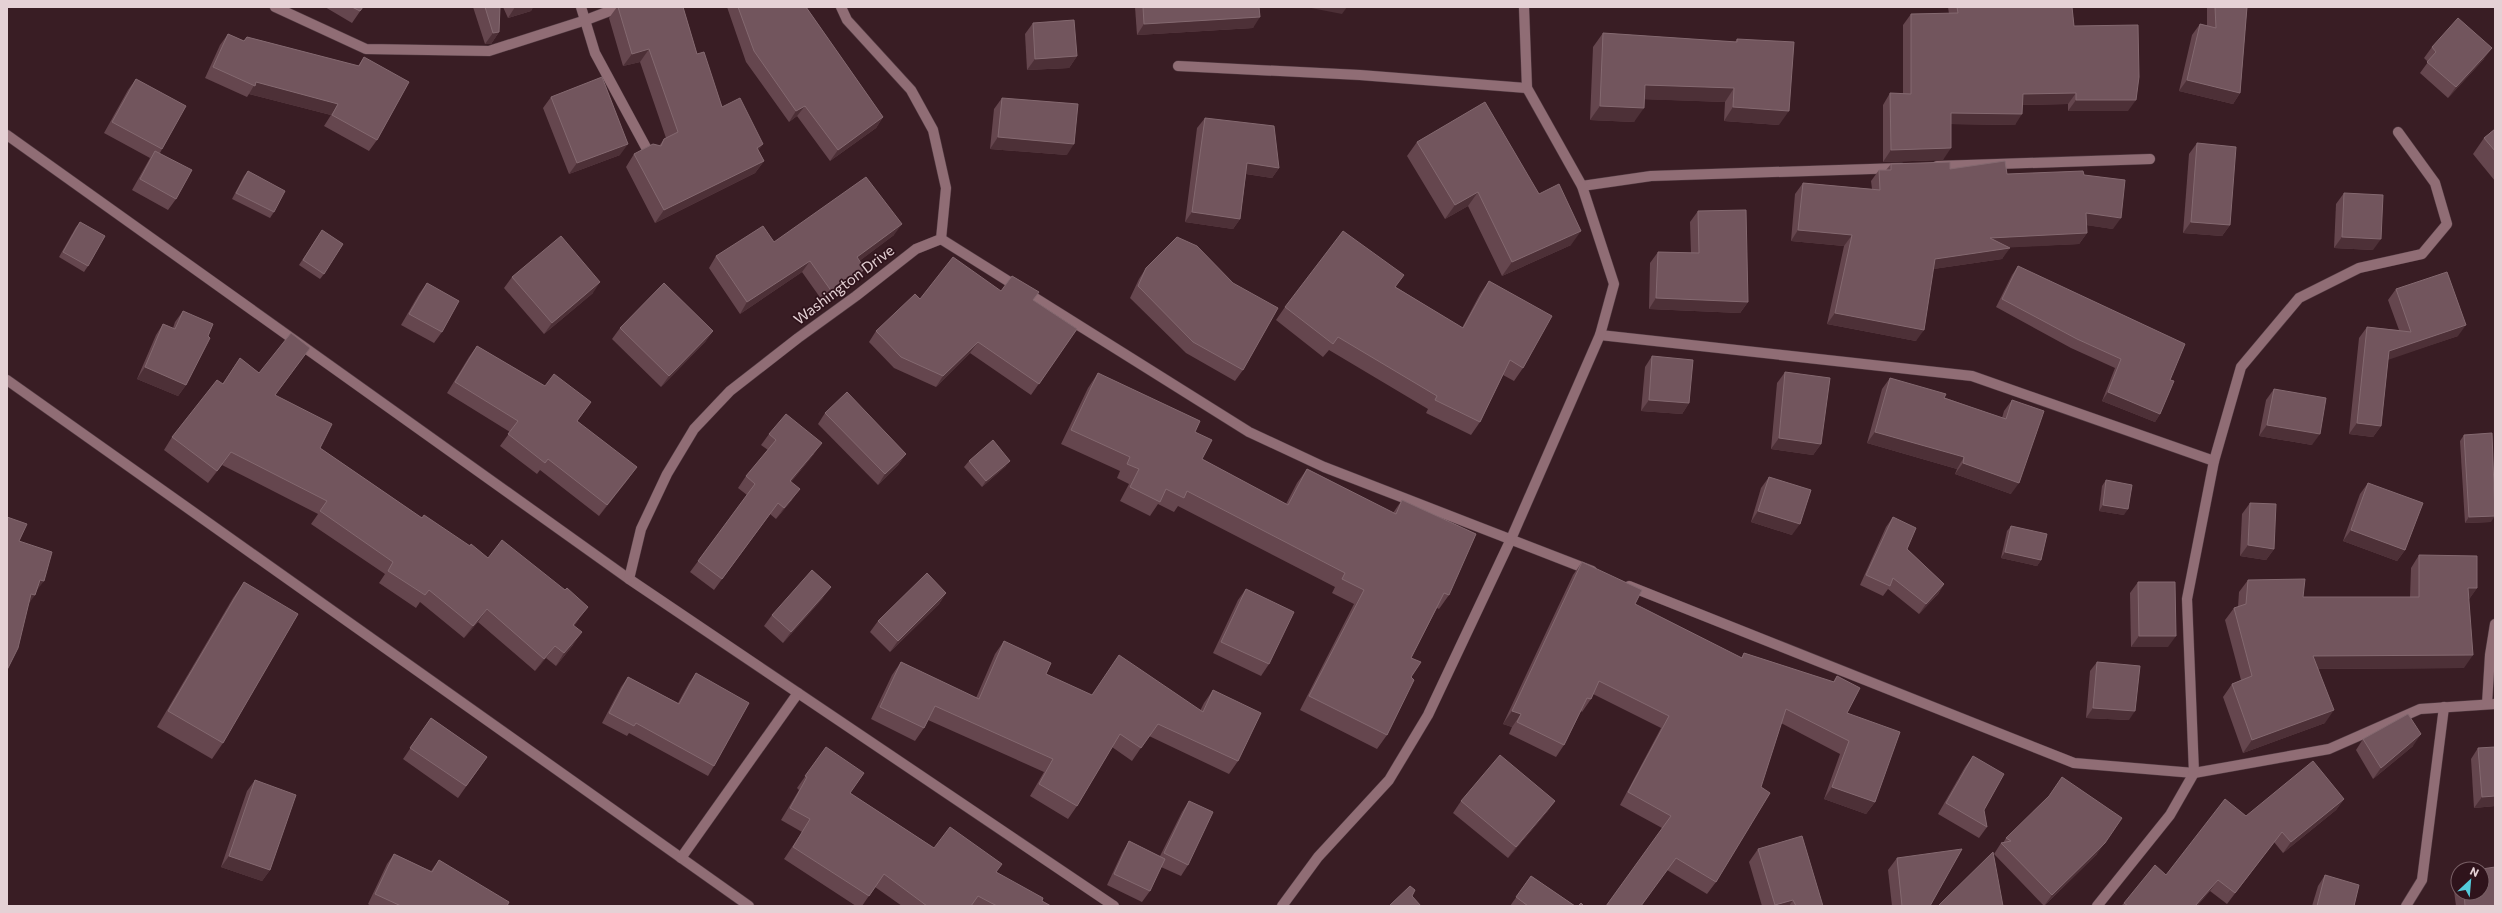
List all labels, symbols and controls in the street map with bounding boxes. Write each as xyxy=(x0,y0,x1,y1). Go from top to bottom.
street label: Washington Drive xyxy=(790,241,897,328)
north arrow xyxy=(2450,861,2490,901)
text: N xyxy=(2468,864,2481,879)

